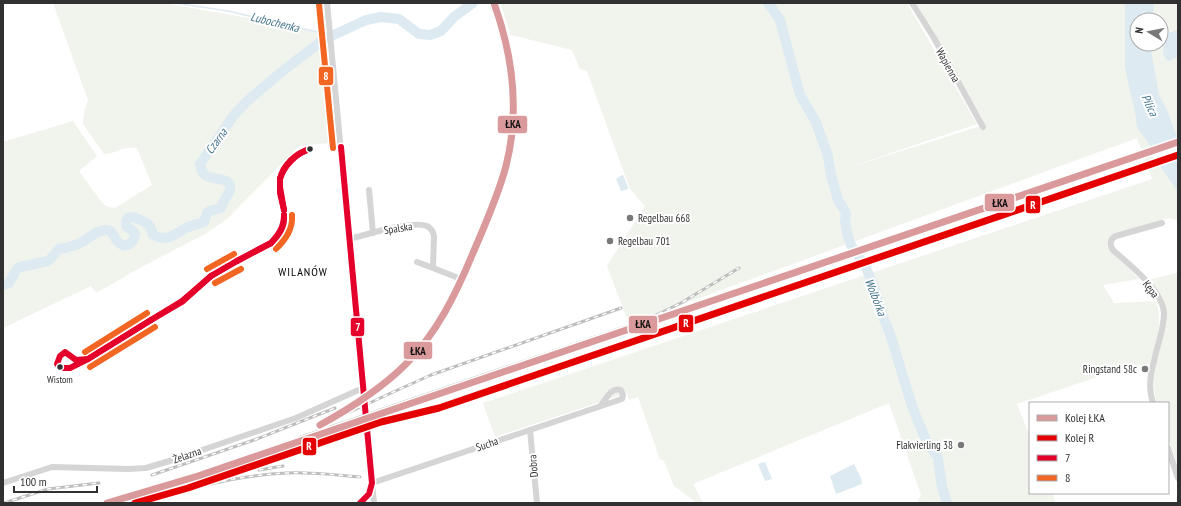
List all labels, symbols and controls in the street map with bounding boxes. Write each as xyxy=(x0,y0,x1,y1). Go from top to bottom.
water label: Lubochenka xyxy=(249,9,302,36)
north arrow xyxy=(1129,12,1169,52)
text: N xyxy=(1132,26,1147,34)
street label: Wapienna xyxy=(933,45,963,85)
line badge: 8 xyxy=(318,66,334,86)
text: 8 xyxy=(323,69,329,83)
water label: Pilica xyxy=(1138,92,1162,119)
line badge: ŁKA xyxy=(497,115,528,134)
text: ŁKA xyxy=(505,117,521,131)
water label: Czarna xyxy=(202,124,231,157)
unlabelled marker xyxy=(305,144,315,154)
line badge: ŁKA xyxy=(984,193,1015,212)
line badge: R xyxy=(1025,195,1041,214)
text: ŁKA xyxy=(992,196,1008,210)
text: R xyxy=(1030,198,1036,212)
place label: Regelbau 668 xyxy=(638,211,690,225)
marker: Regelbau 668 xyxy=(625,213,635,223)
street label: Spalska xyxy=(383,219,413,237)
place label: Regelbau 701 xyxy=(618,234,670,248)
marker: Regelbau 701 xyxy=(605,236,615,246)
district label: WILANÓW xyxy=(278,264,328,279)
water label: Wolbórka xyxy=(862,276,890,319)
street label: Kępa xyxy=(1140,277,1162,301)
line badge: R xyxy=(678,314,694,333)
line badge: ŁKA xyxy=(628,315,658,334)
text: R xyxy=(683,316,689,330)
line badge: 7 xyxy=(350,317,365,337)
text: ŁKA xyxy=(635,317,651,331)
text: 7 xyxy=(355,320,361,334)
line badge: ŁKA xyxy=(403,341,433,360)
text: ŁKA xyxy=(410,344,426,358)
marker: Wistom xyxy=(55,362,65,372)
place label: Ringstand 58c xyxy=(1083,362,1137,376)
marker: Ringstand 58c xyxy=(1140,364,1150,374)
place label: Wistom xyxy=(47,373,73,386)
legend xyxy=(1029,402,1169,494)
text: Kolej ŁKA xyxy=(1065,410,1105,425)
text: Kolej R xyxy=(1065,430,1095,445)
street label: Sucha xyxy=(474,434,500,454)
line badge: R xyxy=(302,437,317,456)
place label: Flakvierling 38 xyxy=(896,438,953,452)
text: R xyxy=(306,439,312,453)
marker: Flakvierling 38 xyxy=(956,440,966,450)
street label: Żelazna xyxy=(171,444,203,466)
text: 7 xyxy=(1065,450,1070,465)
street label: Dobra xyxy=(525,454,541,478)
scale bar xyxy=(14,468,97,494)
text: 8 xyxy=(1065,470,1070,485)
text: 100 m xyxy=(20,474,47,489)

